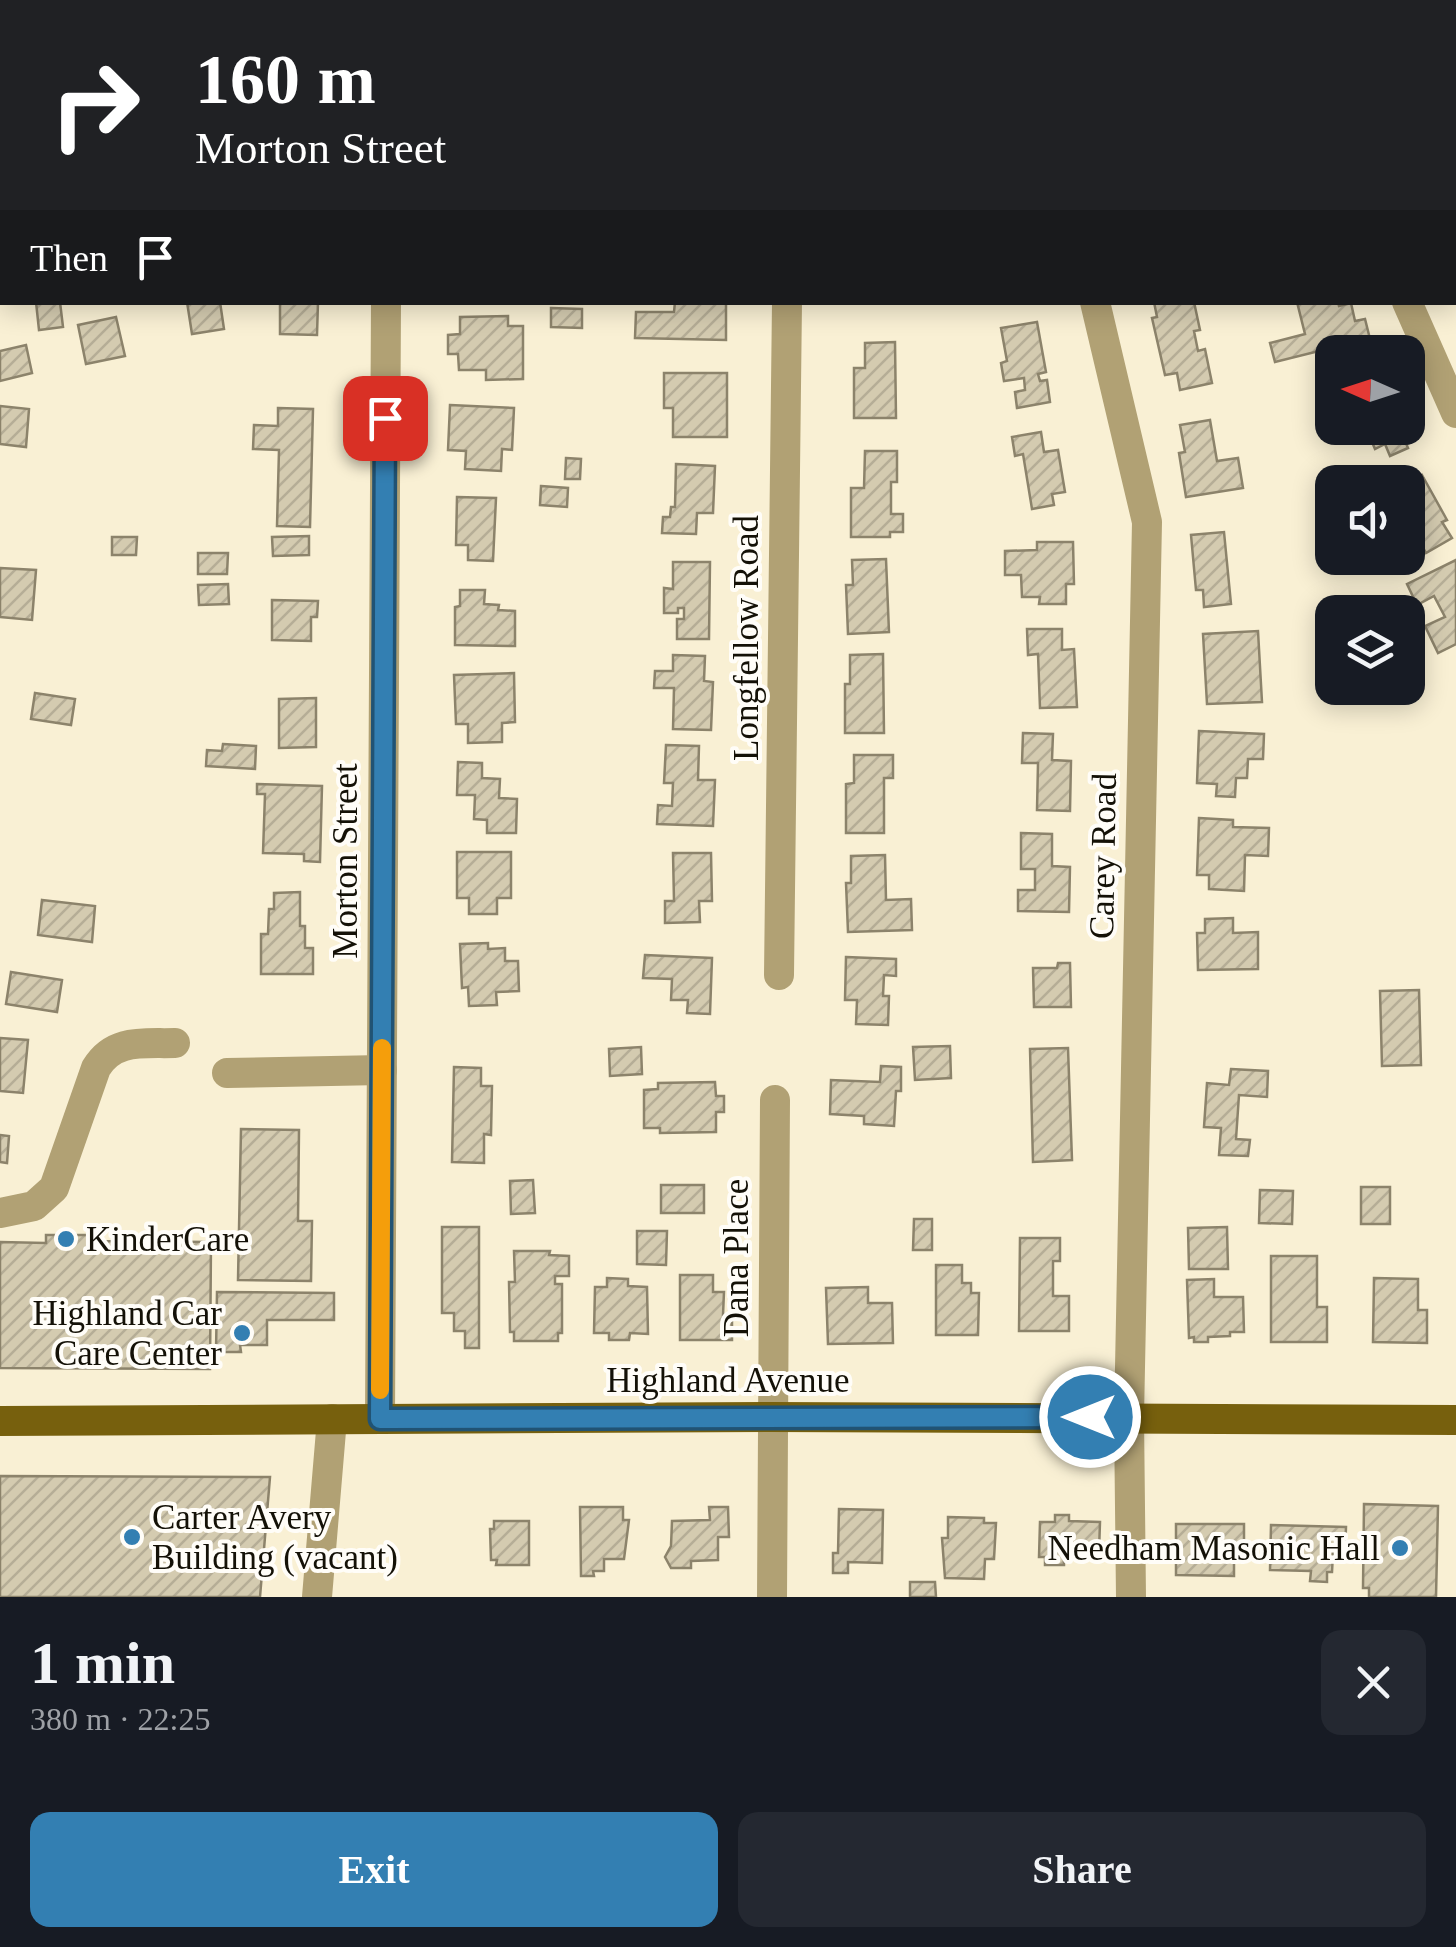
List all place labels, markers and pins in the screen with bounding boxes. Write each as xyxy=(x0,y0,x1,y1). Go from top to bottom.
pin xyxy=(343,376,428,461)
place label: KinderCare xyxy=(86,1220,249,1259)
marker: KinderCare xyxy=(55,1228,77,1250)
place label: Highland Car Care Center xyxy=(32,1294,222,1373)
marker: Highland Car Care Center xyxy=(231,1322,253,1344)
place label: Carter Avery Building (vacant) xyxy=(152,1498,398,1577)
marker: Carter Avery Building (vacant) xyxy=(121,1526,143,1548)
place label: Needham Masonic Hall xyxy=(1048,1529,1380,1568)
marker: Needham Masonic Hall xyxy=(1389,1537,1411,1559)

